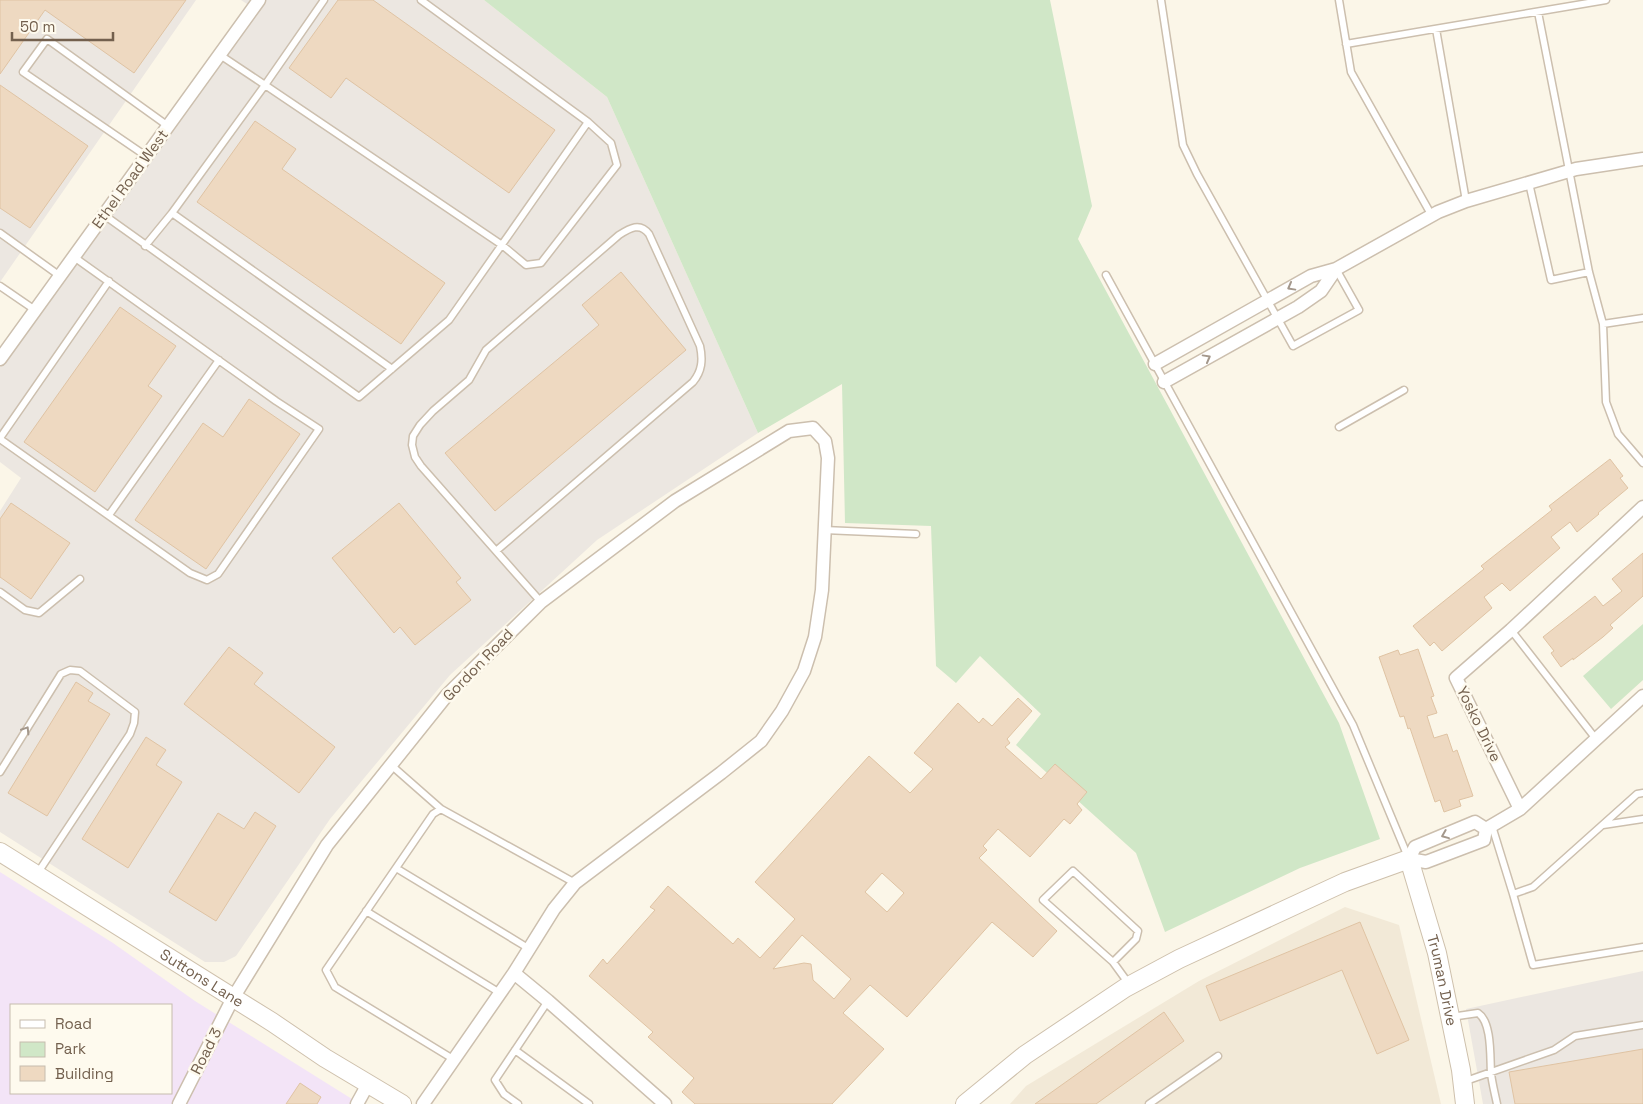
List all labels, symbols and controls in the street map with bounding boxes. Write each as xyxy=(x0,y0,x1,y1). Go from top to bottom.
scale bar xyxy=(12,10,114,42)
text: 50 m xyxy=(20,17,55,36)
street label: Ethel Road West xyxy=(87,125,172,232)
one-way arrow xyxy=(1287,281,1296,291)
one-way arrow xyxy=(1202,354,1211,364)
street label: Gordon Road xyxy=(438,624,517,705)
street label: Yosko Drive xyxy=(1453,683,1506,765)
one-way arrow xyxy=(19,727,29,736)
one-way arrow xyxy=(1441,829,1449,839)
street label: Truman Drive xyxy=(1423,932,1462,1028)
street label: Suttons Lane xyxy=(157,944,248,1011)
legend xyxy=(10,1004,172,1094)
text: Road xyxy=(55,1014,92,1033)
street label: Road 3 xyxy=(186,1024,225,1077)
text: Park xyxy=(55,1039,86,1058)
text: Building xyxy=(55,1064,114,1083)

